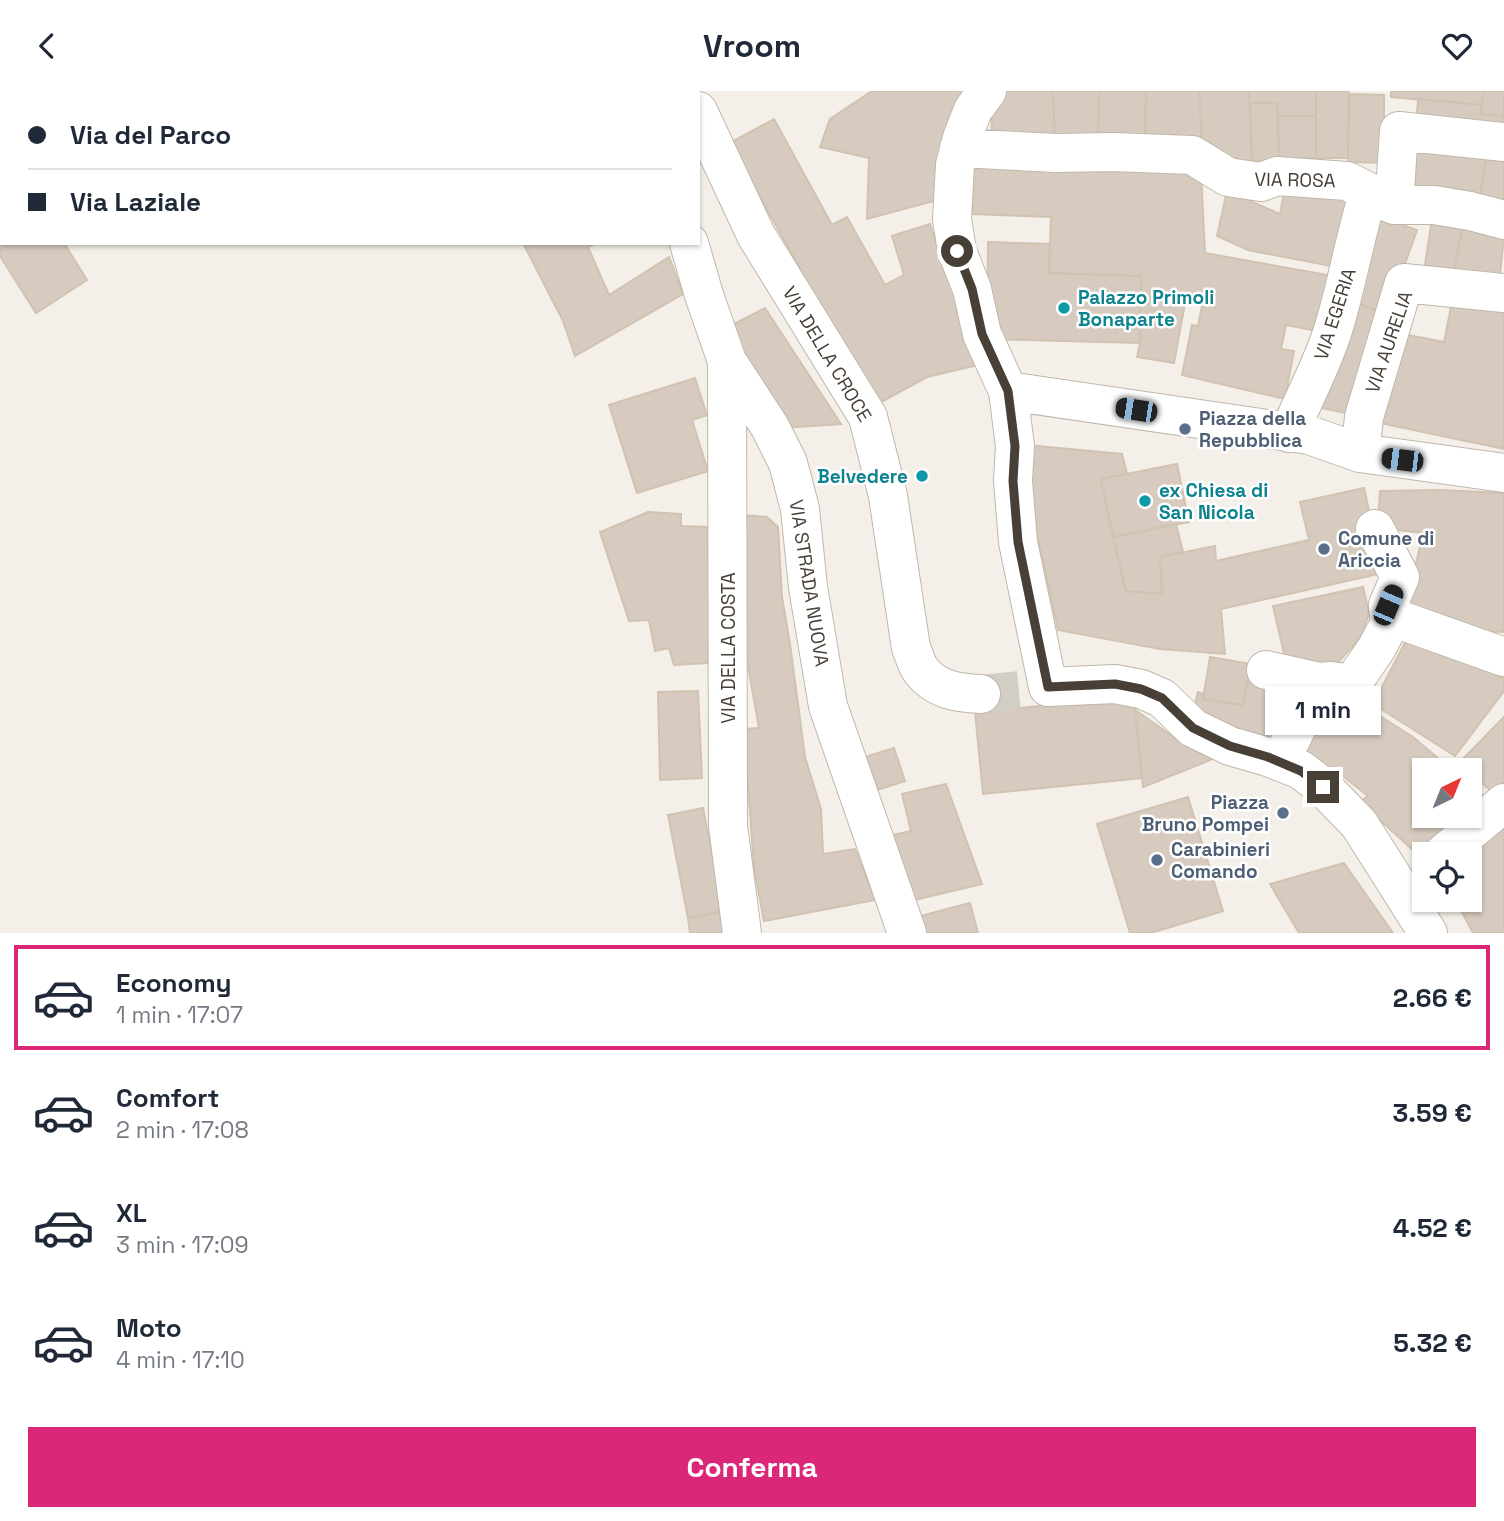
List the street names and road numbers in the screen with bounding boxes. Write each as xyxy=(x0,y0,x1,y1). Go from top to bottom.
street label: VIA ROSA xyxy=(1254,167,1336,193)
street label: VIA EGERIA xyxy=(1308,265,1362,363)
street label: VIA DELLA CROCE xyxy=(777,282,877,426)
street label: VIA AURELIA xyxy=(1360,287,1418,397)
street label: VIA STRADA NUOVA xyxy=(783,498,835,668)
street label: VIA DELLA COSTA xyxy=(716,572,741,724)

